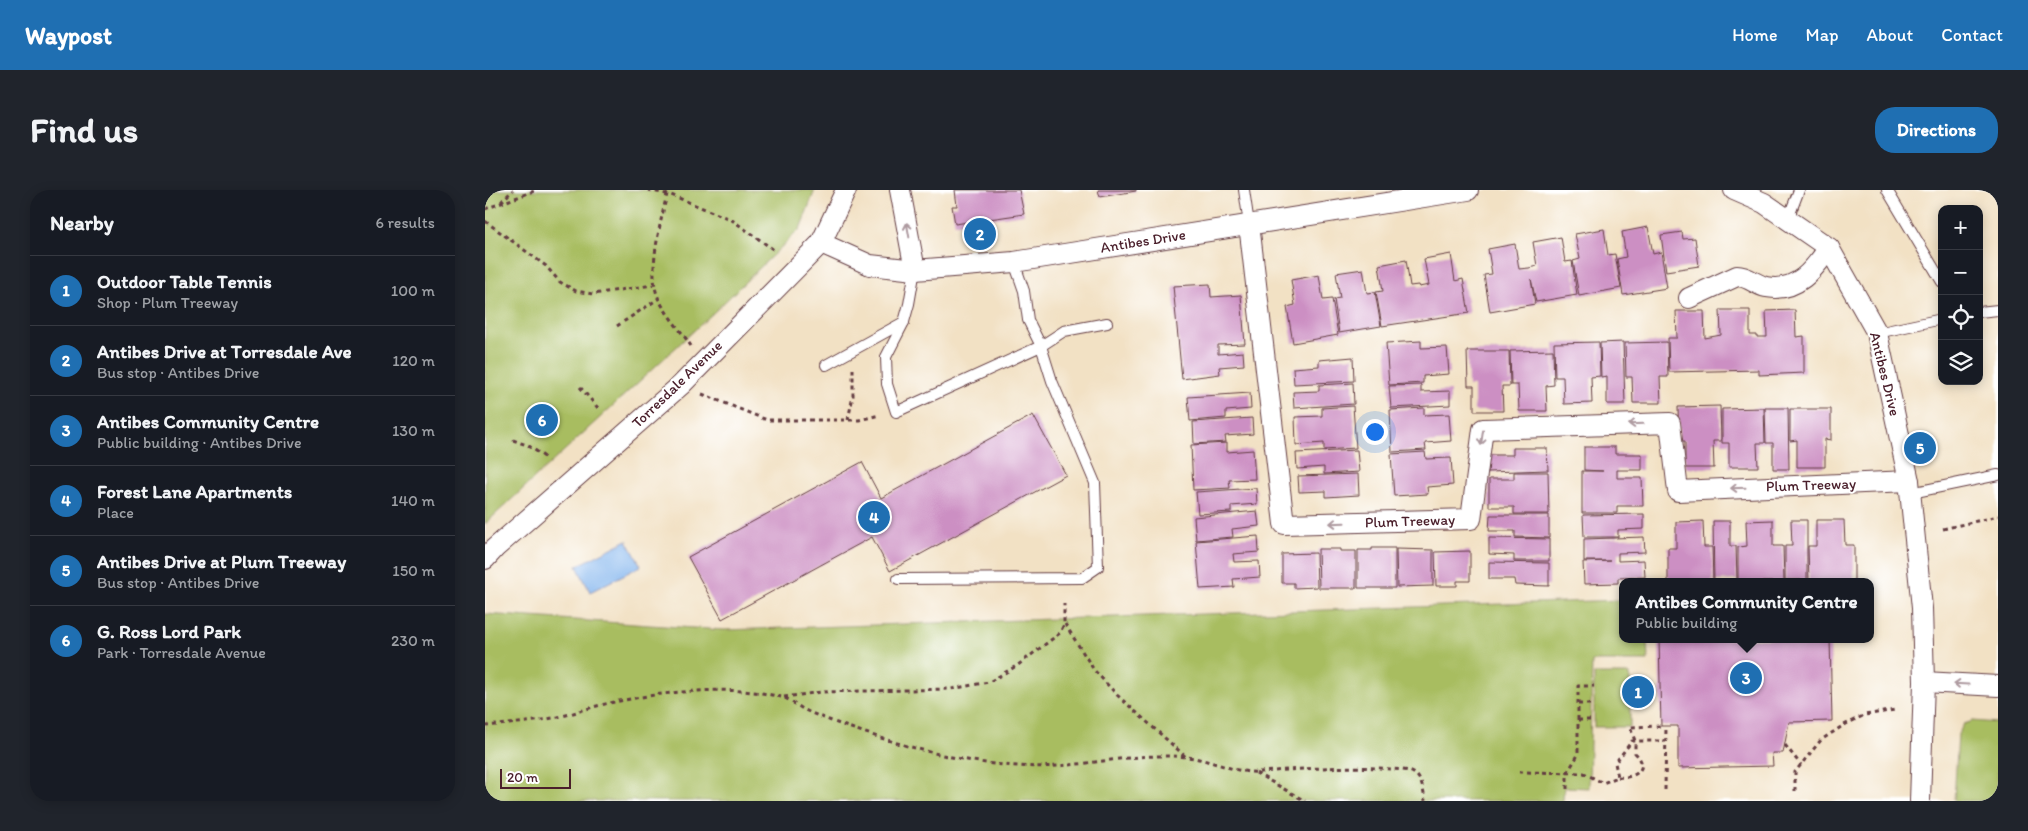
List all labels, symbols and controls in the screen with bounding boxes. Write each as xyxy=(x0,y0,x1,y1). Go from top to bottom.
text: Waypost xyxy=(25,21,112,50)
text: Home xyxy=(1732,24,1778,46)
text: Map xyxy=(1806,24,1839,46)
text: About xyxy=(1867,24,1913,46)
text: Contact xyxy=(1941,24,2003,46)
button: Directions xyxy=(1875,107,1998,153)
text: Find us xyxy=(30,109,138,151)
map controls xyxy=(1938,205,1983,385)
button: + xyxy=(1938,205,1983,250)
text: Nearby xyxy=(50,210,114,235)
text: 6 results xyxy=(375,213,435,232)
pin: 2 xyxy=(964,215,996,253)
one-way arrow xyxy=(902,222,912,238)
street label: Antibes Drive xyxy=(1099,225,1187,257)
button: − xyxy=(1938,250,1983,295)
text: Outdoor Table Tennis xyxy=(97,270,272,293)
text: 1 xyxy=(62,281,70,300)
text: 100 m xyxy=(391,281,435,300)
text: Shop · Plum Treeway xyxy=(97,293,238,312)
button: locate xyxy=(1938,295,1983,340)
street label: Antibes Drive xyxy=(1866,330,1904,418)
street label: Torresdale Avenue xyxy=(628,336,726,432)
text: Antibes Drive at Torresdale Ave xyxy=(97,340,352,363)
button: layers xyxy=(1938,340,1983,385)
text: 2 xyxy=(62,351,70,370)
text: 120 m xyxy=(392,351,435,370)
text: Bus stop · Antibes Drive xyxy=(97,363,259,382)
pin: 6 xyxy=(526,401,558,439)
text: Antibes Community Centre xyxy=(97,410,319,433)
your location xyxy=(1362,419,1388,445)
one-way arrow xyxy=(1628,419,1644,429)
text: 3 xyxy=(62,421,70,440)
text: 130 m xyxy=(392,421,435,440)
pin: 5 xyxy=(1904,429,1936,467)
one-way arrow xyxy=(1477,430,1487,446)
text: Public building · Antibes Drive xyxy=(97,433,302,452)
street label: Plum Treeway xyxy=(1766,474,1856,496)
text: Forest Lane Apartments xyxy=(97,480,292,503)
one-way arrow xyxy=(1730,484,1746,493)
text: 4 xyxy=(61,491,71,510)
text: 140 m xyxy=(391,491,435,510)
pin: 4 xyxy=(858,498,890,536)
text: Place xyxy=(97,503,134,522)
street label: Plum Treeway xyxy=(1365,510,1455,532)
one-way arrow xyxy=(1329,518,1345,527)
text: Antibes Drive at Plum Treeway xyxy=(97,550,346,573)
text: 5 xyxy=(62,561,70,580)
text: 150 m xyxy=(392,561,435,580)
text: Bus stop · Antibes Drive xyxy=(97,573,259,592)
popup xyxy=(1619,578,1874,643)
text: Antibes Community Centre xyxy=(1635,590,1858,613)
text: Public building xyxy=(1635,613,1737,632)
text: G. Ross Lord Park xyxy=(97,620,241,643)
text: 6 xyxy=(62,631,70,650)
text: 230 m xyxy=(391,631,435,650)
text: Park · Torresdale Avenue xyxy=(97,643,266,662)
pin: 3 xyxy=(1730,659,1762,697)
pin: 1 xyxy=(1622,673,1654,711)
one-way arrow xyxy=(1953,679,1969,688)
scale bar xyxy=(500,766,571,789)
text: 20 m xyxy=(507,769,538,786)

